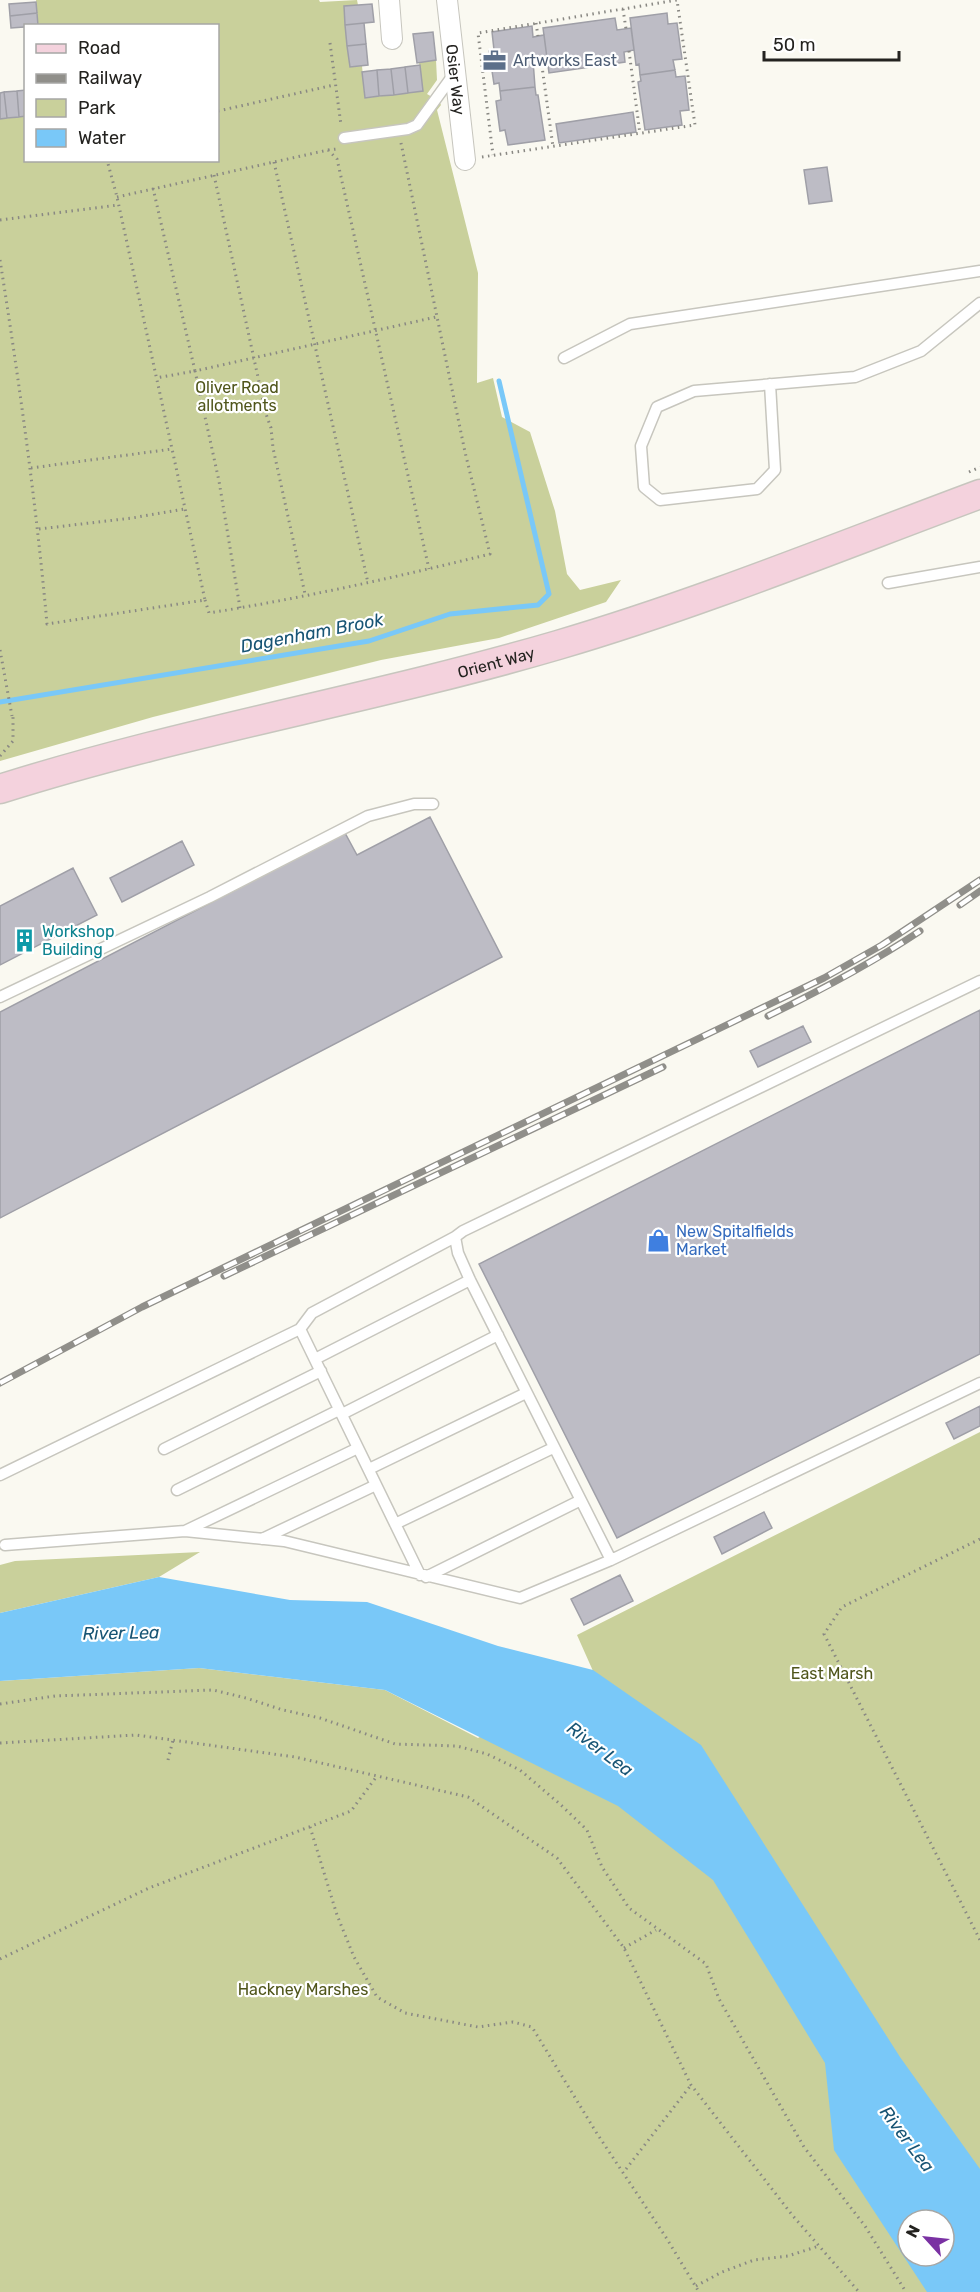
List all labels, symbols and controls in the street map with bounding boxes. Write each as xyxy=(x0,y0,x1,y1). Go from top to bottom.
legend xyxy=(24,24,219,162)
scale bar xyxy=(764,24,899,62)
text: 50 m xyxy=(773,34,816,56)
text: Road xyxy=(78,37,121,59)
street label: Osier Way xyxy=(443,43,469,116)
office icon: Artworks East xyxy=(482,47,508,73)
place label: Artworks East xyxy=(513,51,617,70)
text: Railway xyxy=(78,67,142,89)
text: Park xyxy=(78,97,116,119)
text: Water xyxy=(78,127,126,149)
park label: Oliver Road allotments xyxy=(195,378,279,415)
water label: Dagenham Brook xyxy=(239,608,386,658)
street label: Orient Way xyxy=(455,643,537,682)
place label: Workshop Building xyxy=(42,922,114,959)
building icon: Workshop Building xyxy=(11,927,37,953)
place label: New Spitalfields Market xyxy=(676,1222,794,1259)
shop icon: New Spitalfields Market xyxy=(645,1227,671,1253)
water label: River Lea xyxy=(82,1621,160,1645)
park label: East Marsh xyxy=(791,1664,873,1683)
water label: River Lea xyxy=(563,1717,638,1781)
park label: Hackney Marshes xyxy=(238,1980,368,1999)
water label: River Lea xyxy=(875,2102,939,2177)
north arrow xyxy=(896,2208,956,2268)
text: N xyxy=(902,2222,924,2241)

